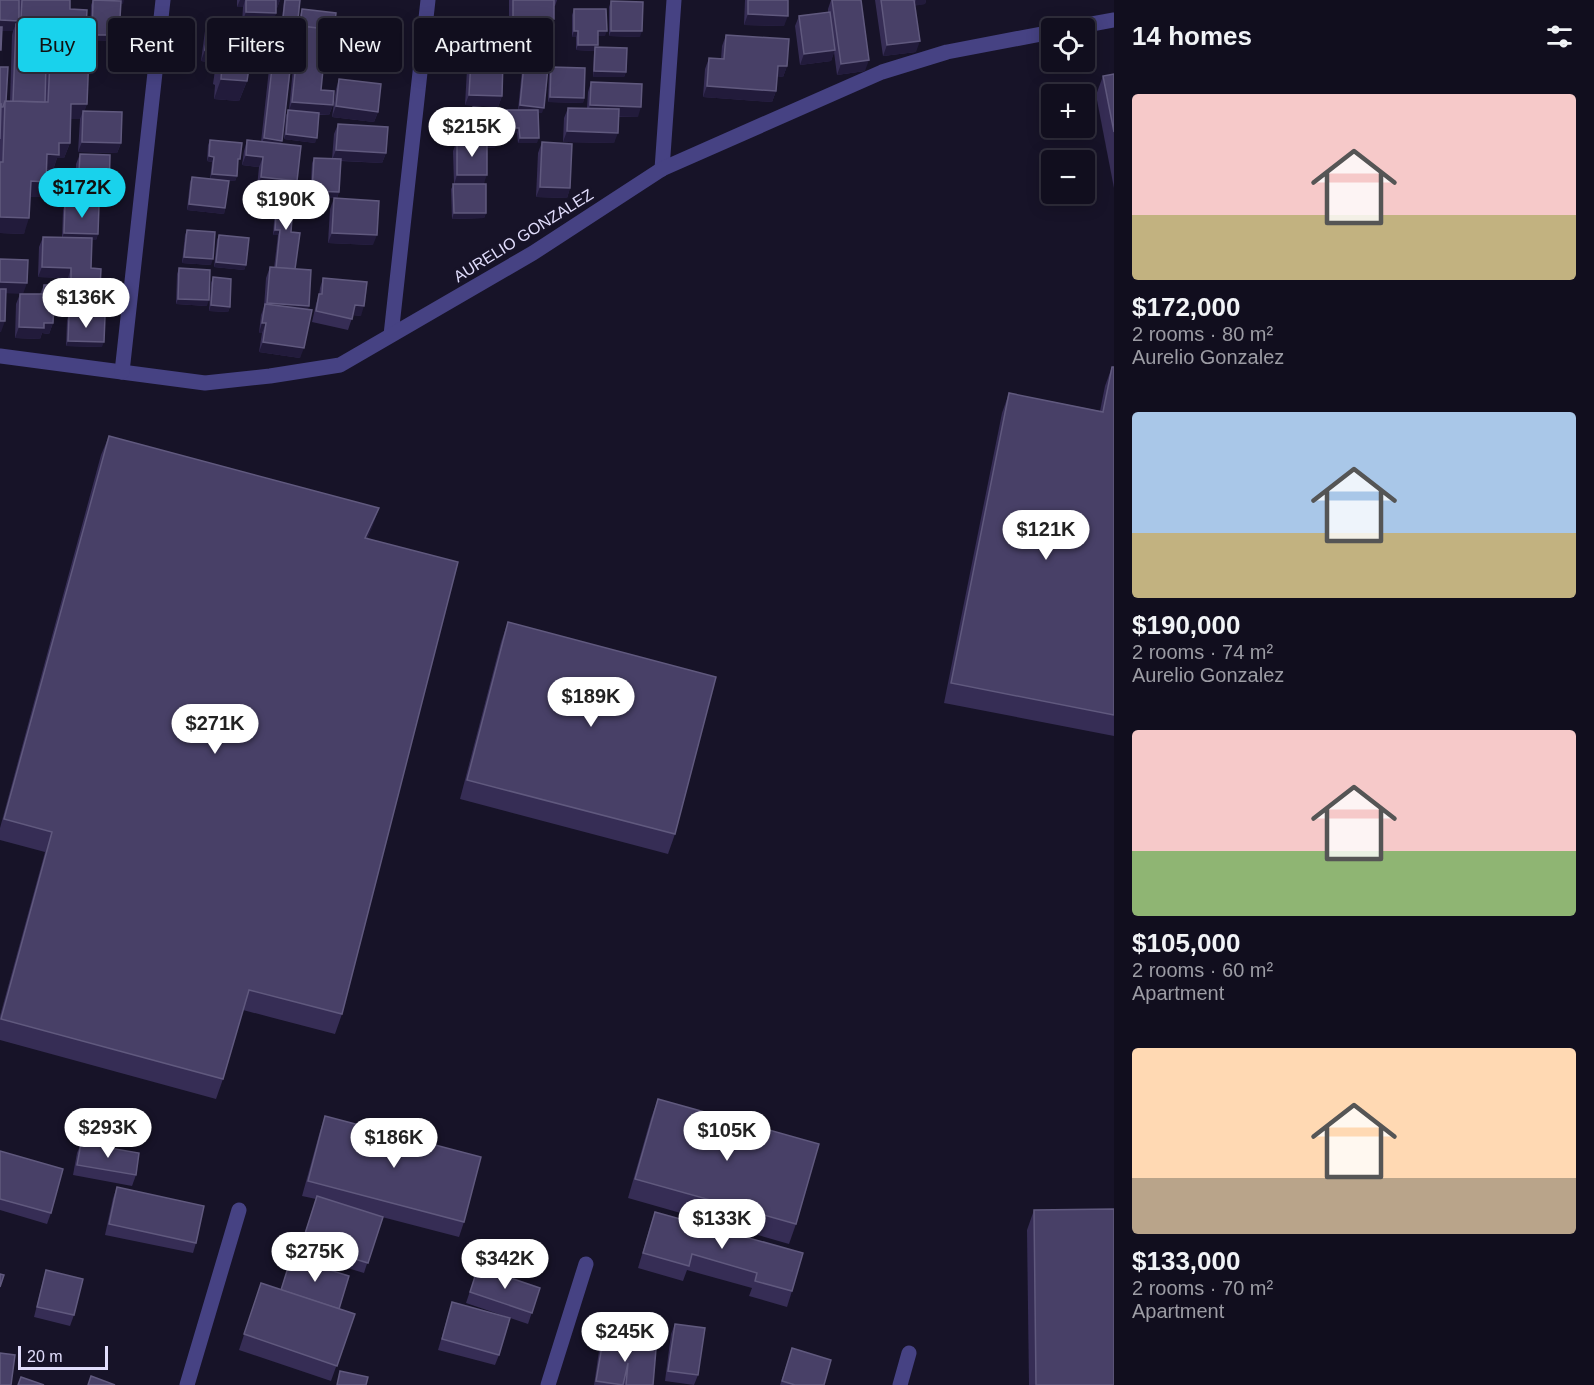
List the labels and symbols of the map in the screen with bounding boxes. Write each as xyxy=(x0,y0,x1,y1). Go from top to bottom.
pin: $215K xyxy=(430,107,514,158)
pin: $172K xyxy=(40,168,124,219)
pin: $190K xyxy=(244,180,328,231)
street label: AURELIO GONZALEZ xyxy=(451,185,596,285)
pin: $136K xyxy=(44,278,128,329)
pin: $121K xyxy=(1004,510,1088,561)
pin: $189K xyxy=(549,677,633,728)
pin: $271K xyxy=(173,704,257,755)
pin: $293K xyxy=(66,1108,150,1159)
pin: $105K xyxy=(685,1111,769,1162)
pin: $186K xyxy=(352,1118,436,1169)
pin: $133K xyxy=(680,1199,764,1250)
pin: $275K xyxy=(273,1232,357,1283)
pin: $342K xyxy=(463,1239,547,1290)
pin: $245K xyxy=(583,1312,667,1363)
scale bar xyxy=(18,1343,108,1370)

